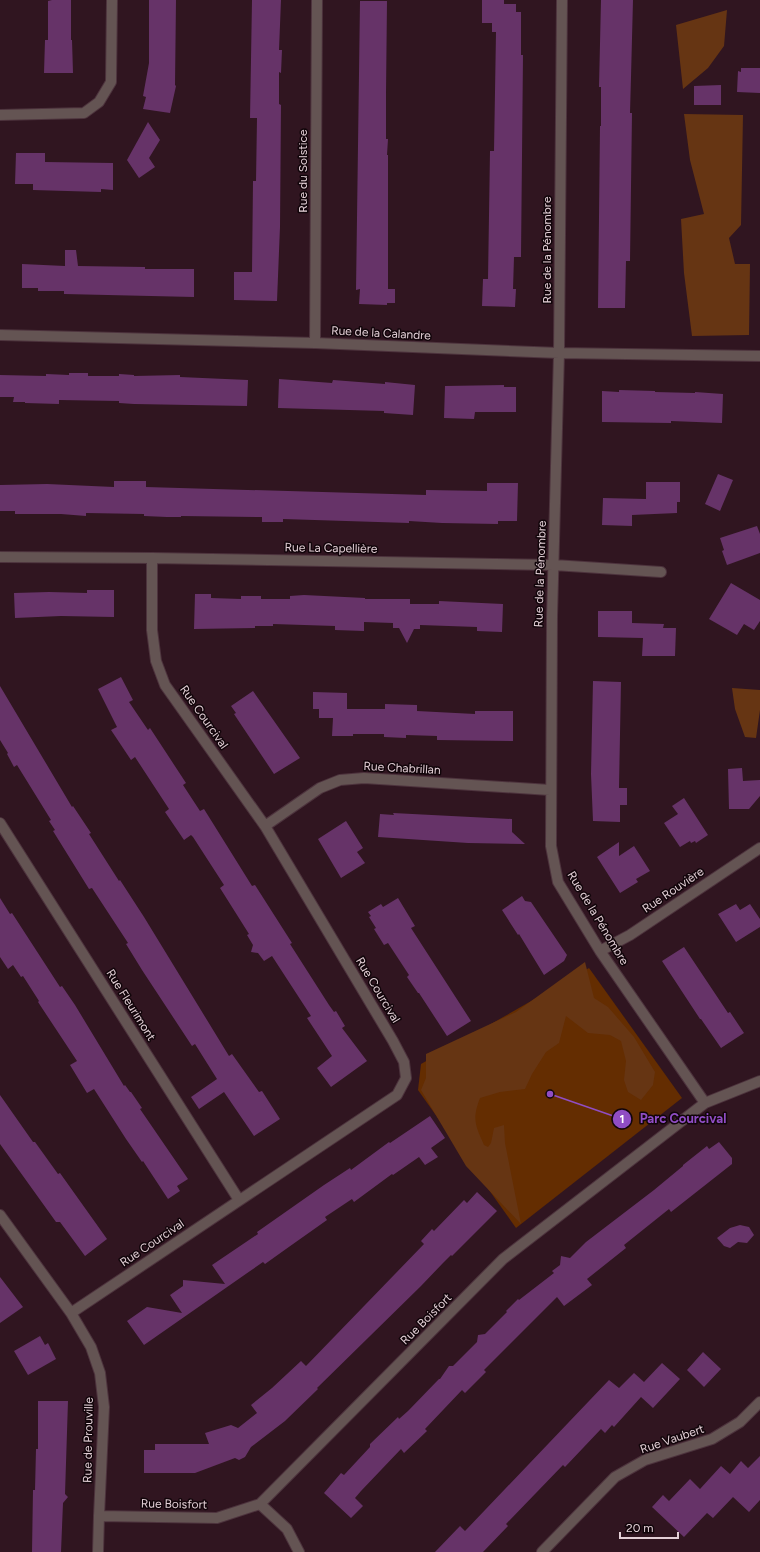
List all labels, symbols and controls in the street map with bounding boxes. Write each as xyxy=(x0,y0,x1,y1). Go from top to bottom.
street label: Rue du Solstice xyxy=(296,129,310,213)
street label: Rue de la Pénombre xyxy=(540,196,554,303)
street label: Rue de la Calandre xyxy=(331,323,432,343)
street label: Rue de la Pénombre xyxy=(531,520,549,628)
street label: Rue La Capellière xyxy=(285,540,378,556)
street label: Rue Courcival xyxy=(177,683,231,751)
street label: Rue Chabrillan xyxy=(363,759,441,777)
street label: Rue Rouvière xyxy=(640,864,707,916)
street label: Rue de la Pénombre xyxy=(564,869,632,968)
street label: Rue Courcival xyxy=(353,955,403,1025)
street label: Rue Fleurimont xyxy=(104,967,159,1044)
callout: Parc Courcival xyxy=(612,1106,735,1131)
text: Parc Courcival xyxy=(640,1111,726,1126)
text: 1 xyxy=(619,1112,625,1126)
street label: Rue Courcival xyxy=(117,1216,187,1270)
street label: Rue Boisfort xyxy=(398,1290,455,1347)
street label: Rue de Prouville xyxy=(80,1397,96,1483)
street label: Rue Vaubert xyxy=(638,1421,706,1456)
street label: Rue Boisfort xyxy=(141,1496,208,1512)
scale bar xyxy=(620,1514,678,1540)
text: 20 m xyxy=(626,1521,654,1535)

